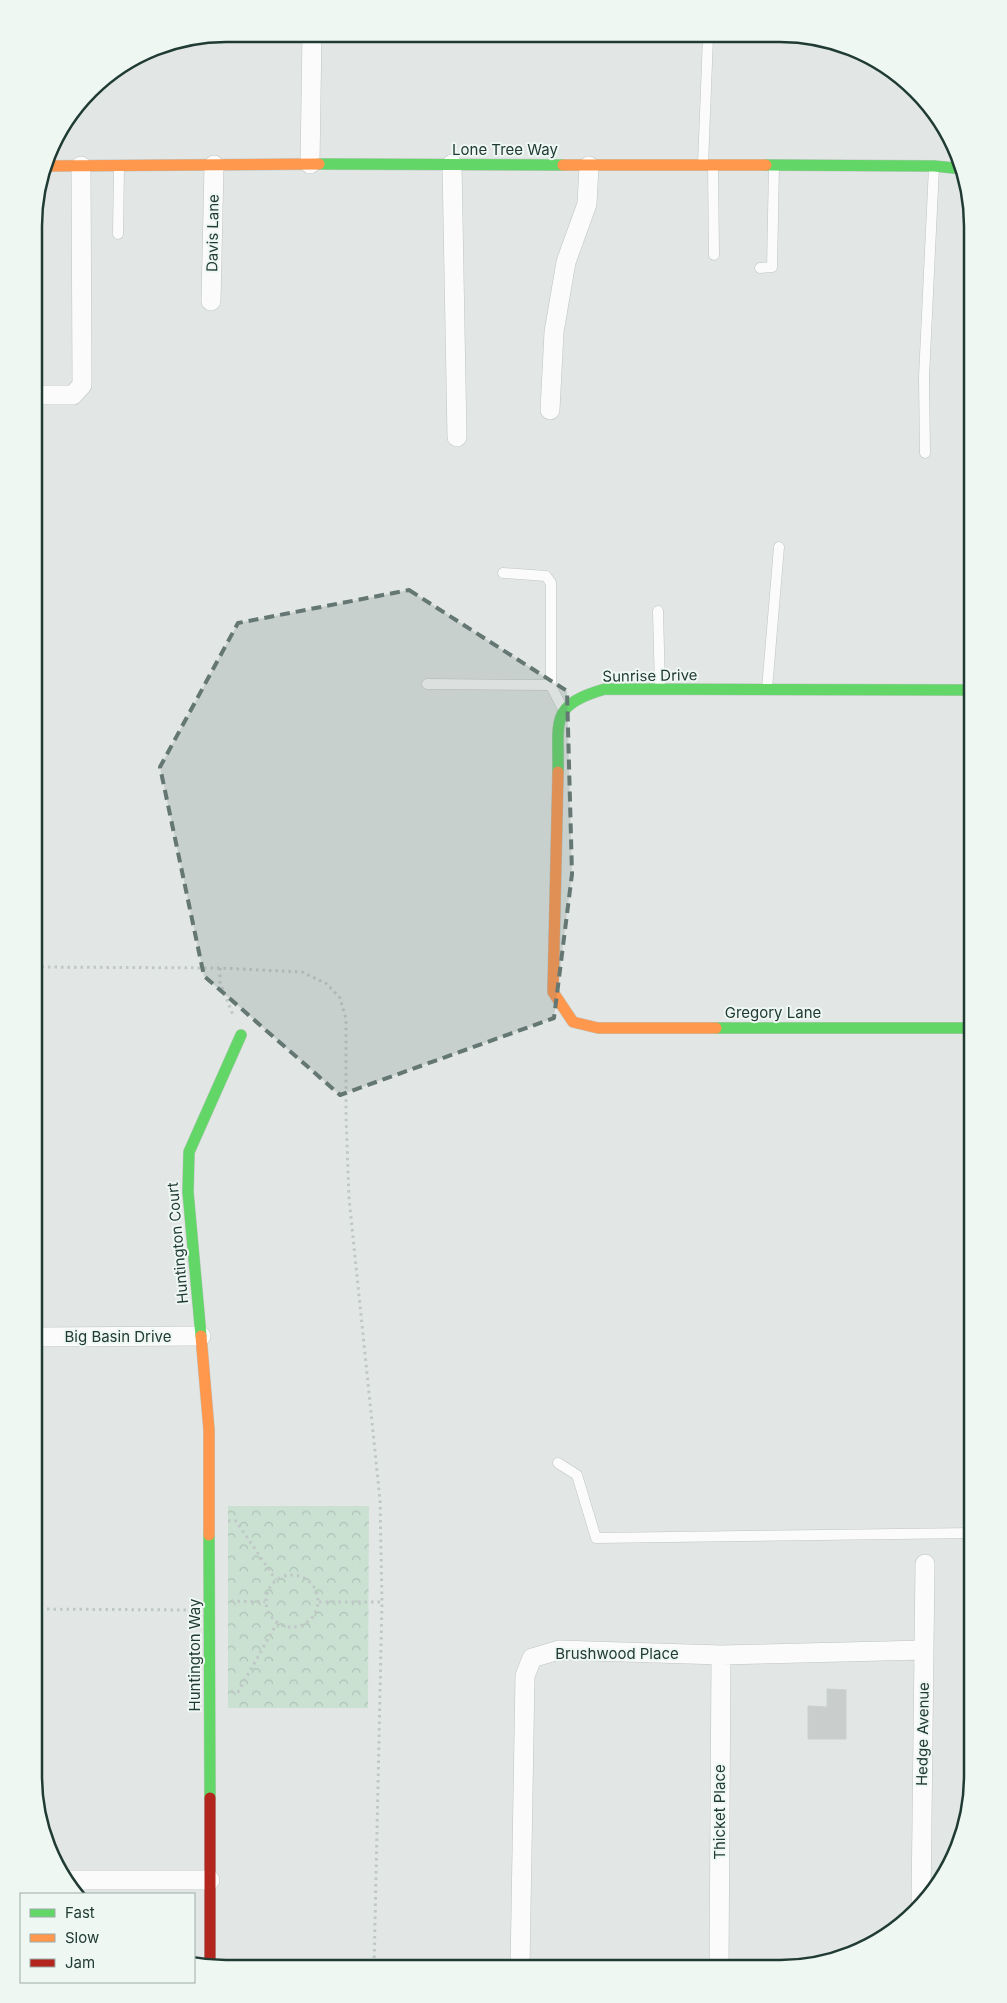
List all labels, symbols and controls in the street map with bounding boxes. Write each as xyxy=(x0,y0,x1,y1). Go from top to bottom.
street label: Lone Tree Way xyxy=(452,140,559,159)
street label: Davis Lane xyxy=(202,194,223,272)
street label: Sunrise Drive xyxy=(602,665,698,686)
street label: Gregory Lane xyxy=(725,1003,821,1022)
street label: Huntington Court xyxy=(163,1181,192,1305)
street label: Big Basin Drive xyxy=(65,1327,171,1346)
street label: Huntington Way xyxy=(185,1598,204,1711)
street label: Brushwood Place xyxy=(555,1644,679,1663)
street label: Hedge Avenue xyxy=(912,1682,933,1786)
street label: Thicket Place xyxy=(710,1764,729,1860)
legend xyxy=(20,1893,195,1983)
text: Fast xyxy=(65,1903,95,1922)
text: Slow xyxy=(65,1928,99,1947)
text: Jam xyxy=(65,1953,95,1972)

